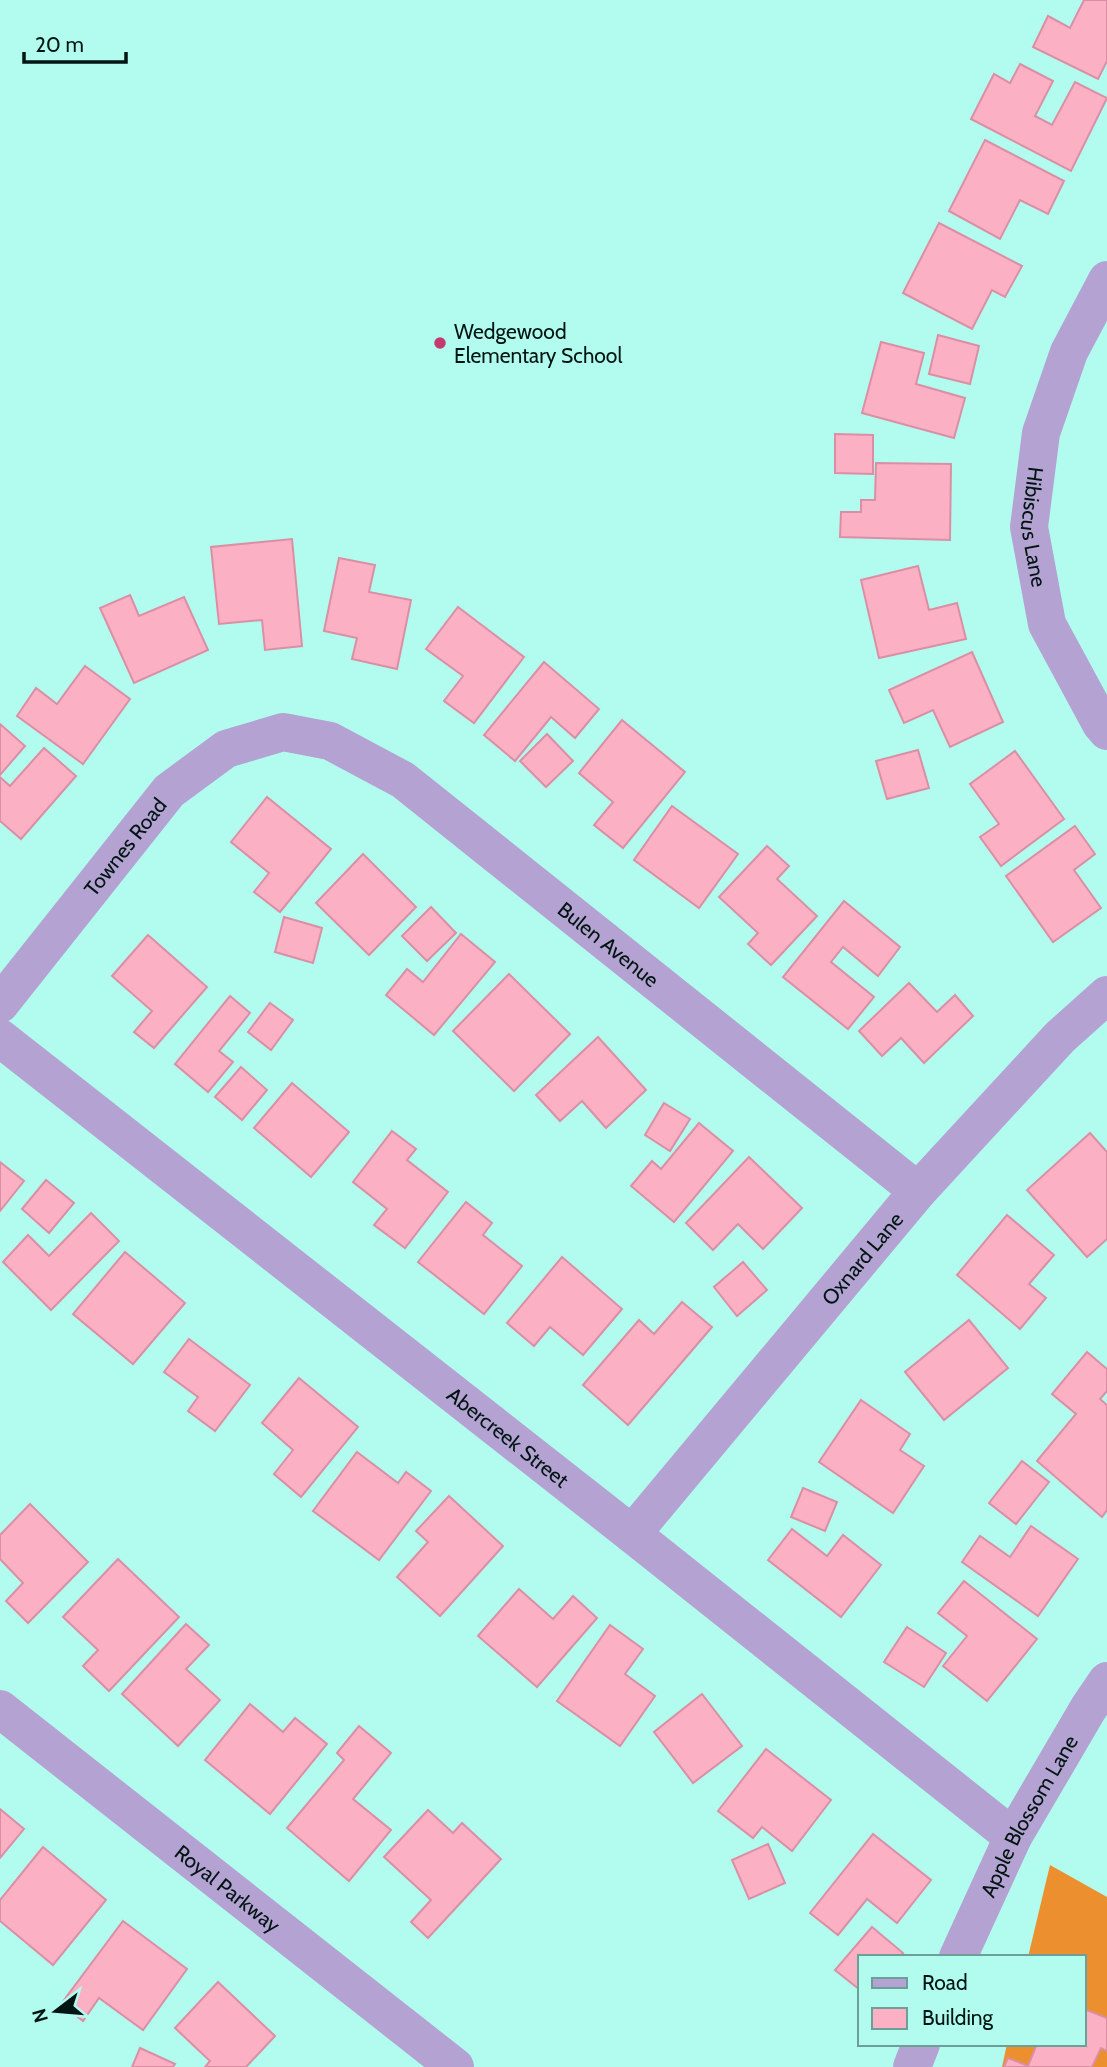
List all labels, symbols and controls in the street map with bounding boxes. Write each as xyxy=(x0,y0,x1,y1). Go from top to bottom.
scale bar xyxy=(24,21,126,65)
text: 20 m xyxy=(35,32,84,57)
place label: Wedgewood Elementary School xyxy=(454,319,622,368)
marker: Wedgewood Elementary School xyxy=(432,335,448,351)
street label: Hibiscus Lane xyxy=(1016,466,1052,589)
street label: Townes Road xyxy=(79,793,171,900)
street label: Bulen Avenue xyxy=(553,896,664,992)
street label: Oxnard Lane xyxy=(816,1206,908,1310)
street label: Abercreek Street xyxy=(443,1382,574,1492)
street label: Apple Blossom Lane xyxy=(975,1730,1083,1901)
street label: Royal Parkway xyxy=(170,1839,286,1938)
legend xyxy=(858,1955,1086,2046)
text: Road xyxy=(922,1970,968,1995)
north arrow xyxy=(21,1976,91,2046)
text: Building xyxy=(922,2005,994,2030)
text: N xyxy=(27,2006,53,2025)

